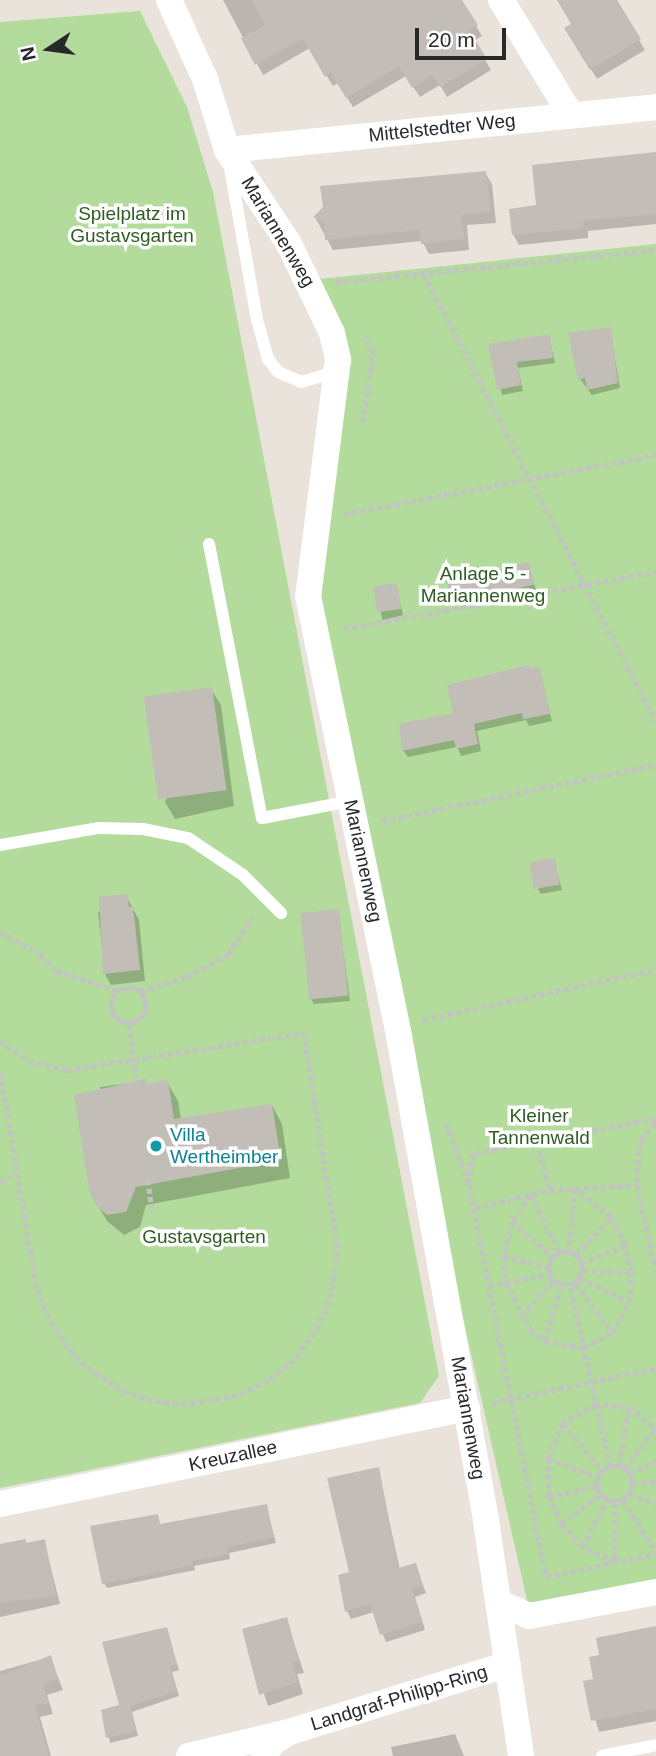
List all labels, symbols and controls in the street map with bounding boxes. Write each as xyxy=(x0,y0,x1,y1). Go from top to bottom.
north arrow xyxy=(14,14,84,84)
scale bar xyxy=(418,14,509,58)
text: 20 m xyxy=(428,28,475,51)
text: N xyxy=(16,45,40,63)
street label: Mittelstedter Weg xyxy=(367,109,517,147)
street label: Mariannenweg xyxy=(236,173,320,291)
park label: Spielplatz im Gustavsgarten xyxy=(70,203,194,247)
park label: Anlage 5 - Mariannenweg xyxy=(421,563,545,607)
street label: Mariannenweg xyxy=(339,798,387,924)
park label: Kleiner Tannenwald xyxy=(488,1105,590,1149)
place label: Villa Wertheimber xyxy=(170,1124,278,1168)
marker: Villa Wertheimber xyxy=(148,1138,164,1154)
park label: Gustavsgarten xyxy=(142,1226,266,1248)
street label: Mariannenweg xyxy=(446,1355,490,1481)
street label: Kreuzallee xyxy=(187,1436,279,1476)
street label: Landgraf-Philipp-Ring xyxy=(308,1660,490,1736)

